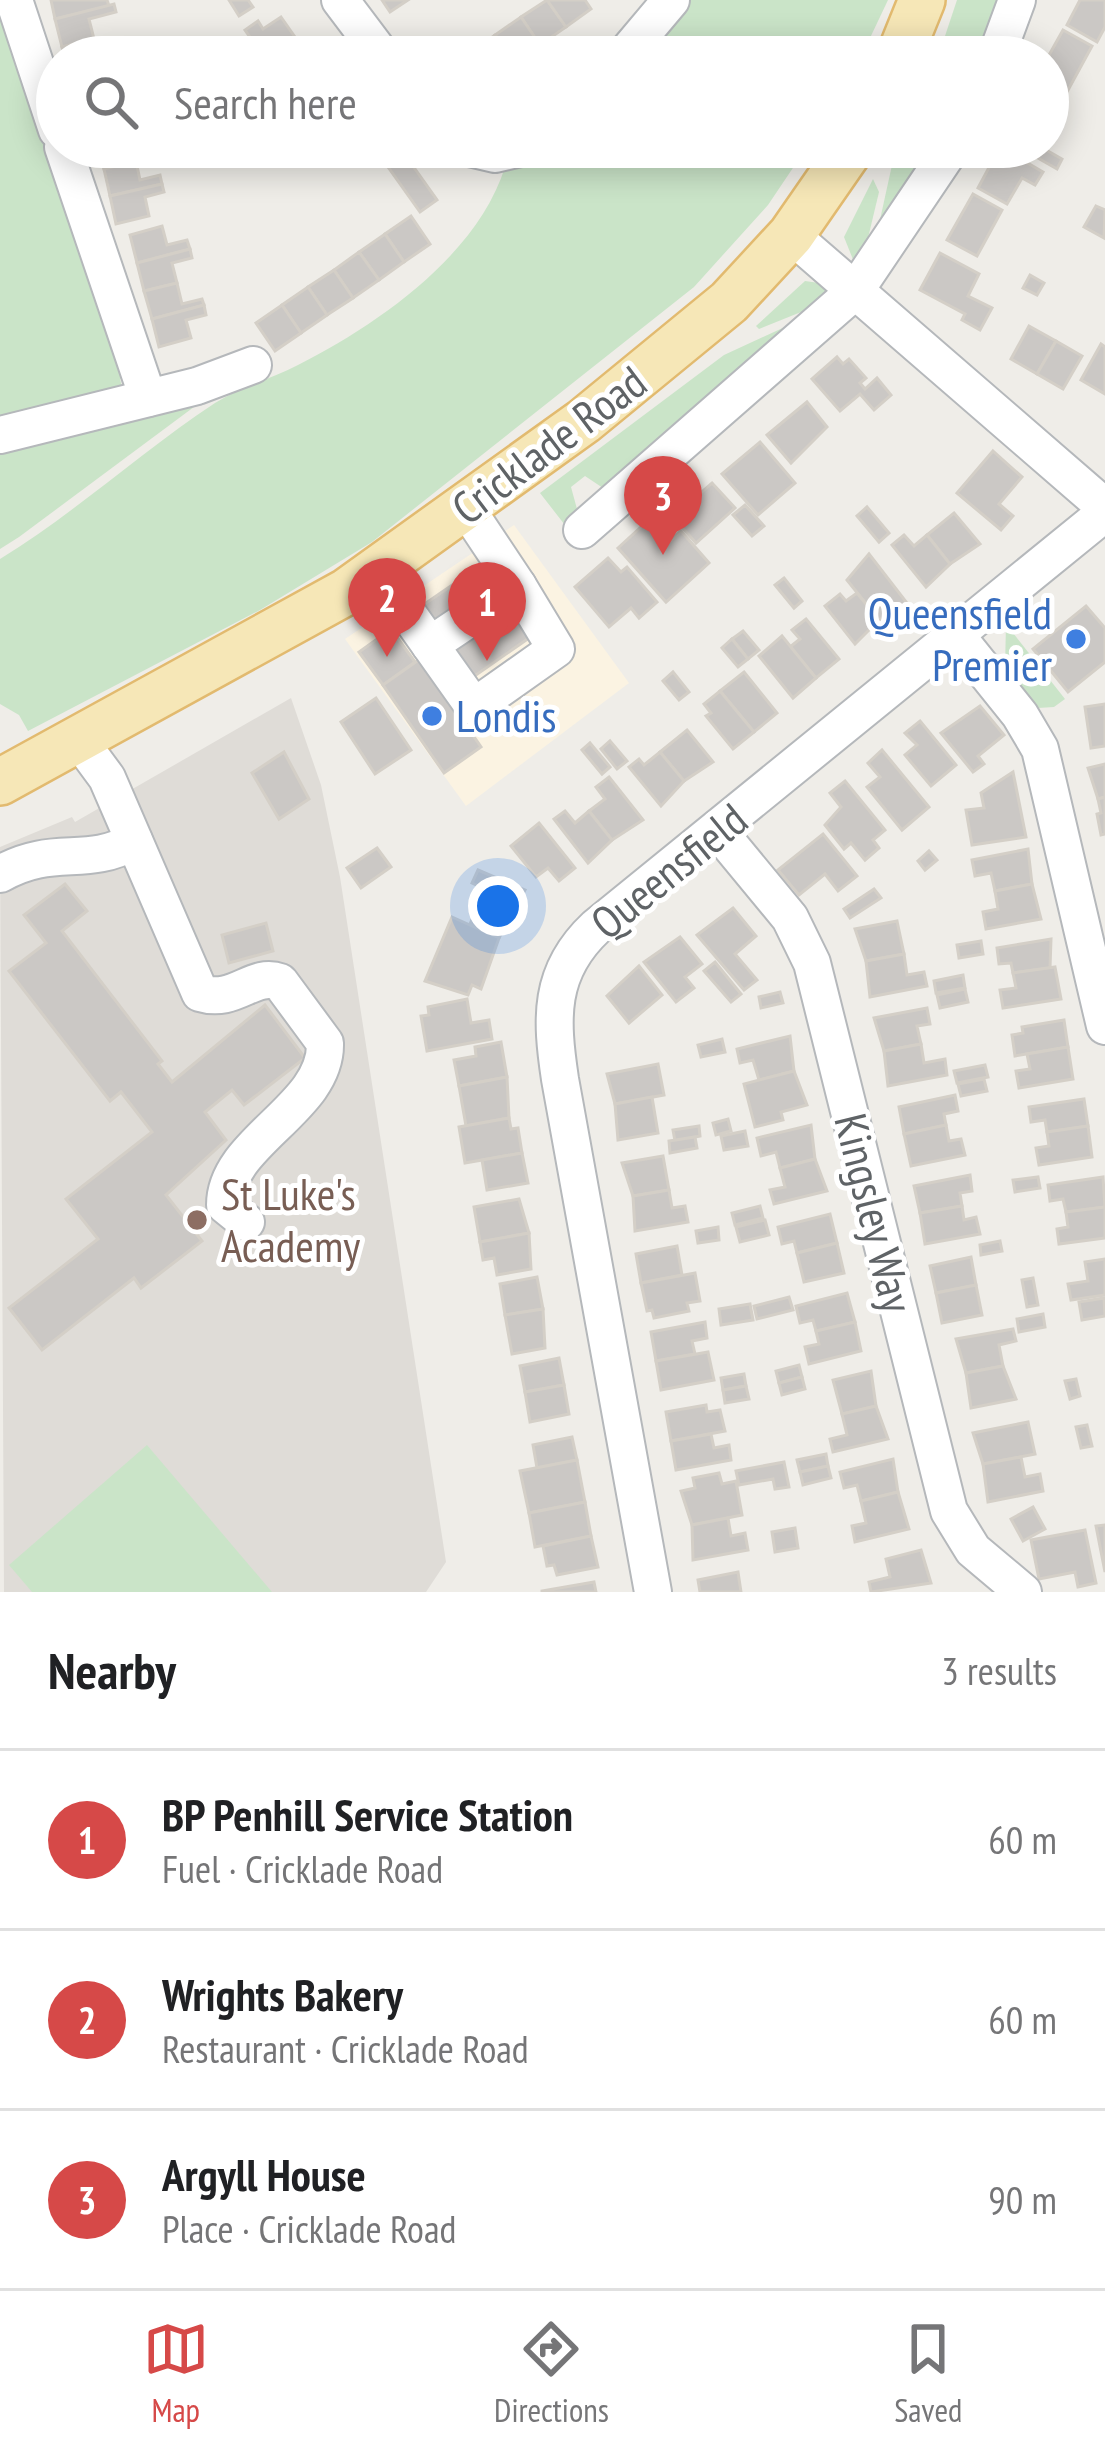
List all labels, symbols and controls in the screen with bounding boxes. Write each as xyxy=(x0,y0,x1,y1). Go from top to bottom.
search box xyxy=(36,36,1069,168)
icon: search xyxy=(78,69,144,135)
text: Search here xyxy=(174,73,357,131)
street label: Cricklade Road xyxy=(440,352,657,536)
pin: 3 xyxy=(624,456,702,555)
pin: 2 xyxy=(348,558,426,657)
pin: 1 xyxy=(448,562,526,661)
place label: Queensfield Premier xyxy=(868,583,1053,693)
marker: Queensfield Premier xyxy=(1063,626,1089,652)
place label: Londis xyxy=(456,686,556,744)
marker: Londis xyxy=(419,703,445,729)
street label: Queensfield xyxy=(579,790,758,951)
your location xyxy=(468,876,528,936)
street label: Kingsley Way xyxy=(822,1107,928,1318)
place label: St Luke's Academy xyxy=(221,1164,360,1274)
marker: St Luke's Academy xyxy=(184,1207,210,1233)
text: Nearby xyxy=(48,1637,176,1703)
text: 3 results xyxy=(941,1645,1057,1696)
text: BP Penhill Service Station xyxy=(162,1785,573,1843)
text: 1 xyxy=(78,1814,96,1865)
text: 60 m xyxy=(988,1814,1057,1865)
text: Fuel · Cricklade Road xyxy=(162,1843,443,1894)
text: Wrights Bakery xyxy=(162,1965,403,2023)
text: 2 xyxy=(78,1994,96,2045)
text: 60 m xyxy=(988,1994,1057,2045)
text: Restaurant · Cricklade Road xyxy=(162,2023,529,2074)
text: Argyll House xyxy=(162,2145,366,2203)
text: 3 xyxy=(78,2174,96,2225)
text: 90 m xyxy=(988,2174,1057,2225)
text: Place · Cricklade Road xyxy=(162,2203,456,2254)
tab: Map xyxy=(143,2316,209,2431)
tab: Directions xyxy=(494,2316,609,2431)
tab: Saved xyxy=(894,2316,962,2431)

